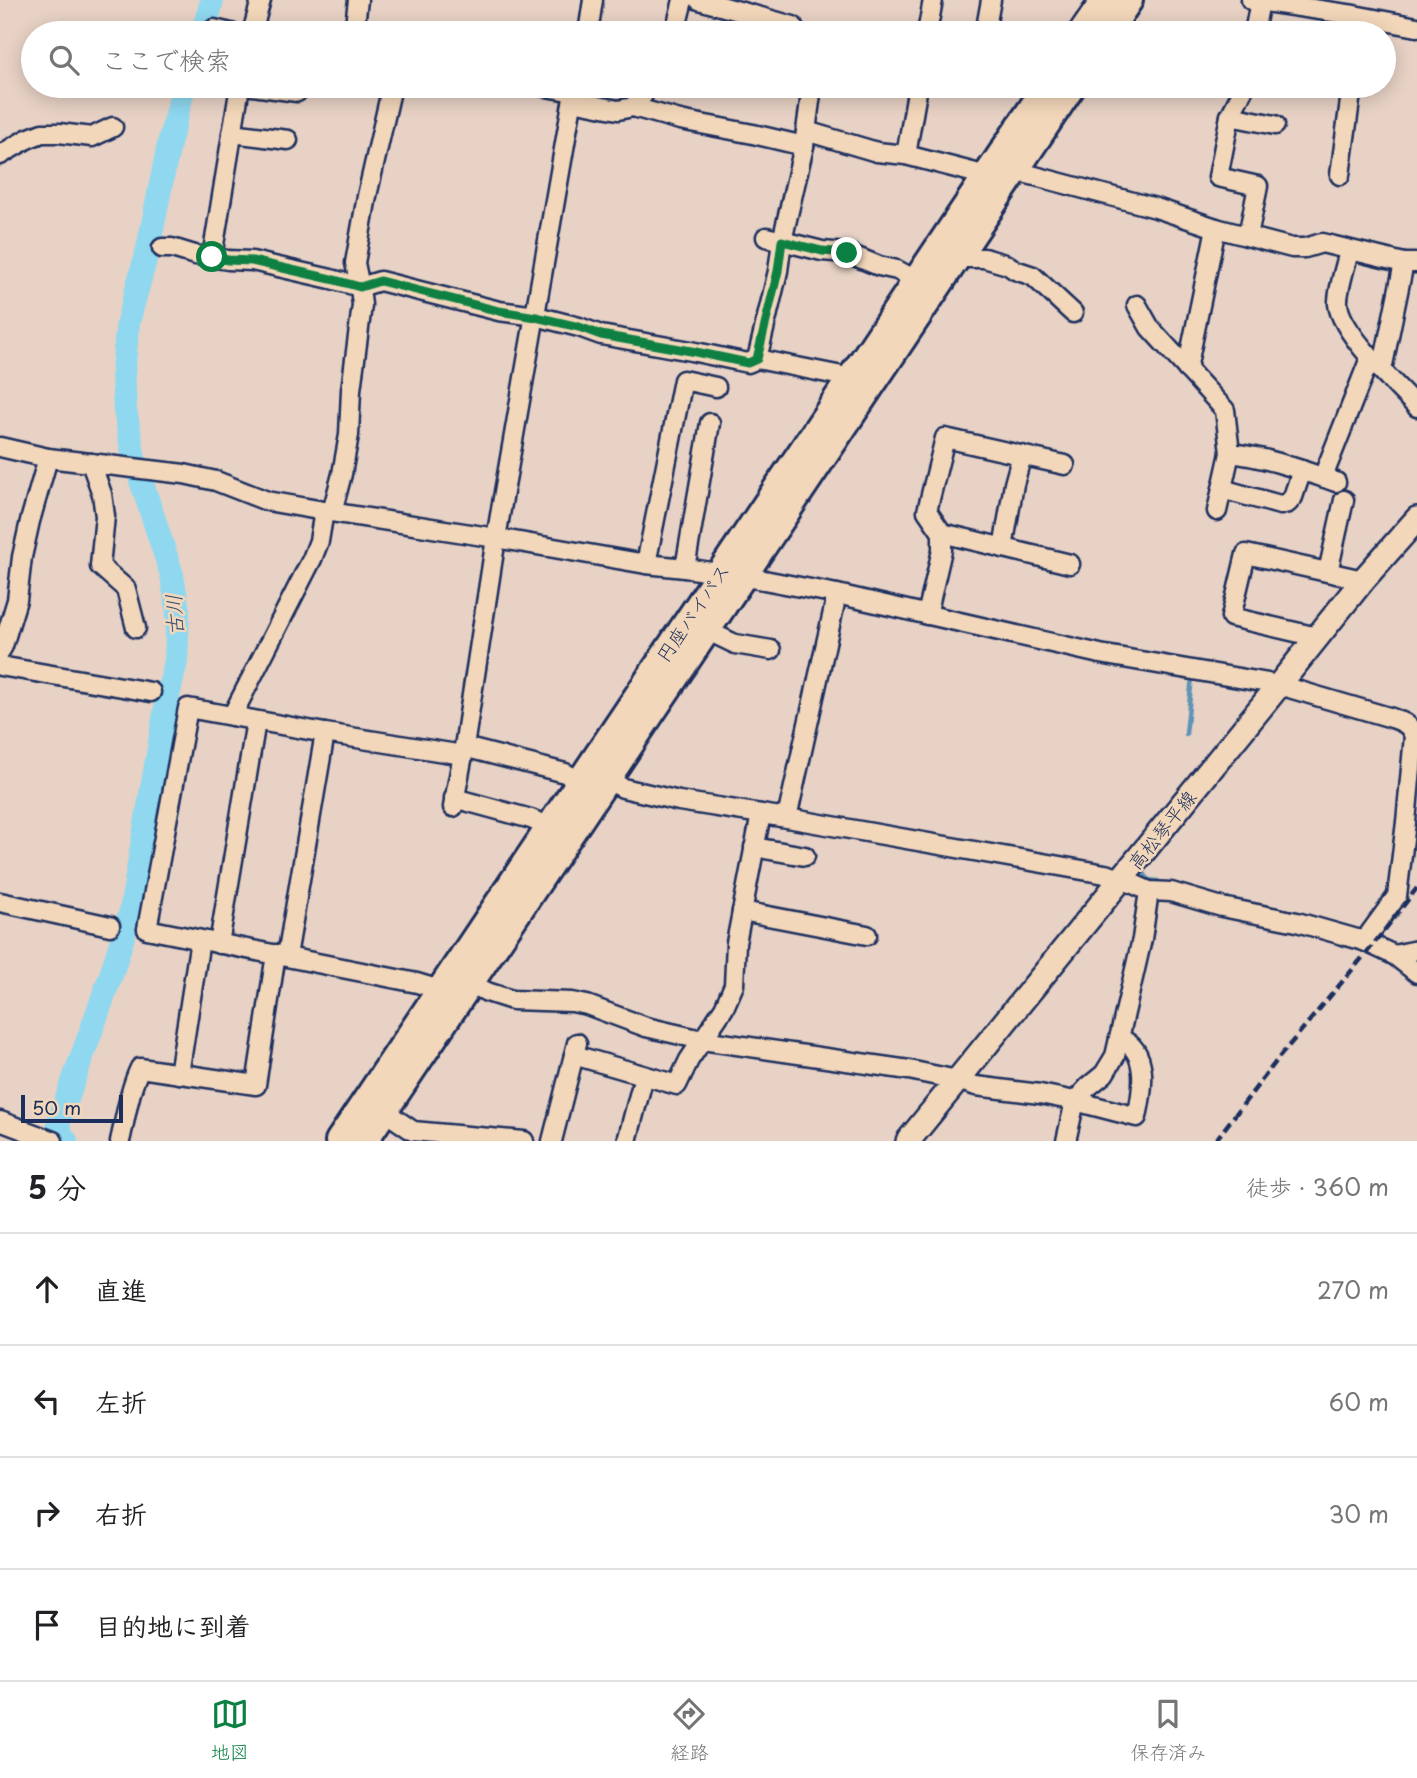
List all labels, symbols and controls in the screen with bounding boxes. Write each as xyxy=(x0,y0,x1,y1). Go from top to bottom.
search box xyxy=(21,21,1396,98)
text: ここで検索 xyxy=(101,40,231,79)
icon: search xyxy=(45,41,83,79)
route end xyxy=(831,237,862,268)
route start xyxy=(196,241,227,272)
street label: 円座バイパス xyxy=(649,558,736,667)
water label: 古川 xyxy=(156,593,190,637)
street label: 高松琴平線 xyxy=(1120,784,1202,875)
scale bar xyxy=(21,1092,122,1124)
text: 50 m xyxy=(32,1093,81,1121)
text: 5 分 xyxy=(28,1164,86,1209)
text: 徒歩 · 360 m xyxy=(1246,1169,1389,1204)
icon: ahead xyxy=(28,1270,66,1308)
text: 直進 xyxy=(95,1270,147,1309)
text: 270 m xyxy=(1317,1272,1389,1307)
icon: left xyxy=(28,1382,66,1420)
text: 左折 xyxy=(95,1382,147,1421)
text: 60 m xyxy=(1329,1384,1389,1419)
icon: right xyxy=(28,1494,66,1532)
text: 右折 xyxy=(95,1494,147,1533)
text: 30 m xyxy=(1328,1496,1389,1531)
icon: arrive xyxy=(28,1606,66,1644)
text: 目的地に到着 xyxy=(95,1606,251,1645)
tab: 地図 xyxy=(211,1695,249,1765)
tab: 経路 xyxy=(670,1695,708,1765)
tab: 保存済み xyxy=(1130,1695,1206,1765)

